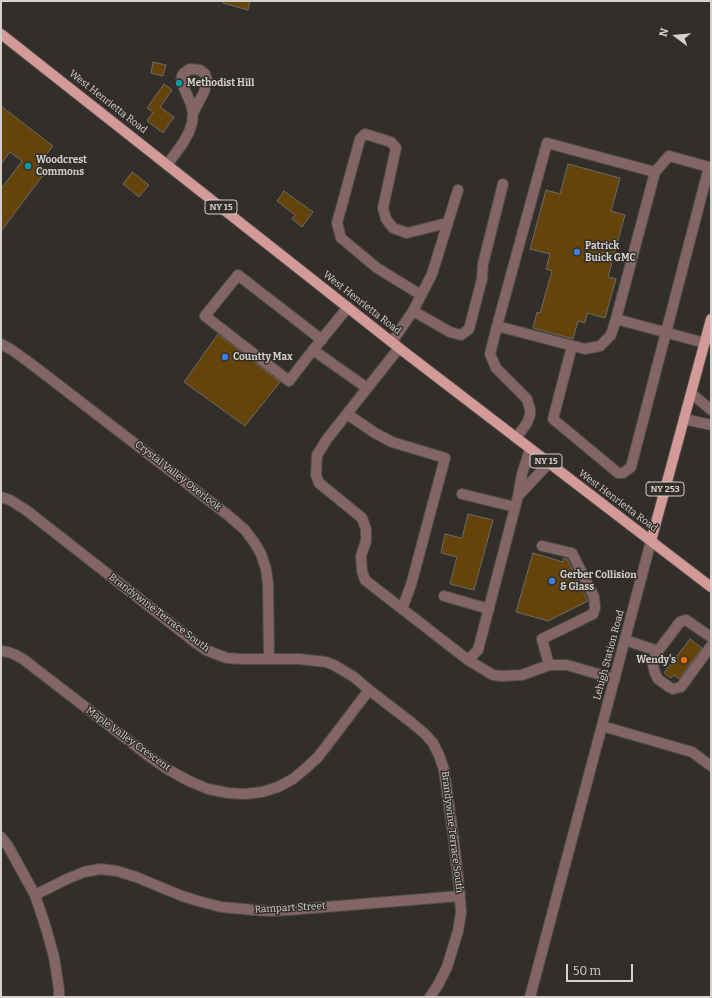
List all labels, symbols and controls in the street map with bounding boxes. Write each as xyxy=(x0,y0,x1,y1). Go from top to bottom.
north arrow xyxy=(656,16,696,56)
text: N xyxy=(657,27,671,38)
street label: West Henrietta Road xyxy=(67,68,149,136)
place label: Methodist Hill xyxy=(187,77,254,89)
marker: Methodist Hill xyxy=(174,78,184,88)
place label: Woodcrest Commons xyxy=(36,154,87,178)
marker: Woodcrest Commons xyxy=(23,161,33,171)
road number: NY 15 xyxy=(205,200,237,214)
place label: Patrick Buick GMC xyxy=(585,240,636,264)
marker: Patrick Buick GMC xyxy=(572,247,582,257)
street label: West Henrietta Road xyxy=(321,269,403,337)
place label: Countty Max xyxy=(233,351,293,363)
marker: Countty Max xyxy=(220,352,230,362)
street label: Crystal Valley Overlook xyxy=(132,439,224,513)
road number: NY 15 xyxy=(530,454,562,468)
street label: West Henrietta Road xyxy=(576,467,660,535)
road number: NY 253 xyxy=(646,482,684,496)
place label: Gerber Collision & Glass xyxy=(560,569,637,592)
street label: Brandywine Terrace South xyxy=(106,571,212,655)
marker: Gerber Collision & Glass xyxy=(547,576,557,586)
street label: Lehigh Station Road xyxy=(591,609,627,701)
place label: Wendy's xyxy=(636,654,676,666)
marker: Wendy's xyxy=(679,655,689,665)
street label: Maple Valley Crescent xyxy=(83,704,173,774)
street label: Brandywine Terrace South xyxy=(439,770,465,894)
street label: Rampart Street xyxy=(254,900,326,916)
scale bar xyxy=(568,956,635,982)
text: 50 m xyxy=(573,964,601,978)

